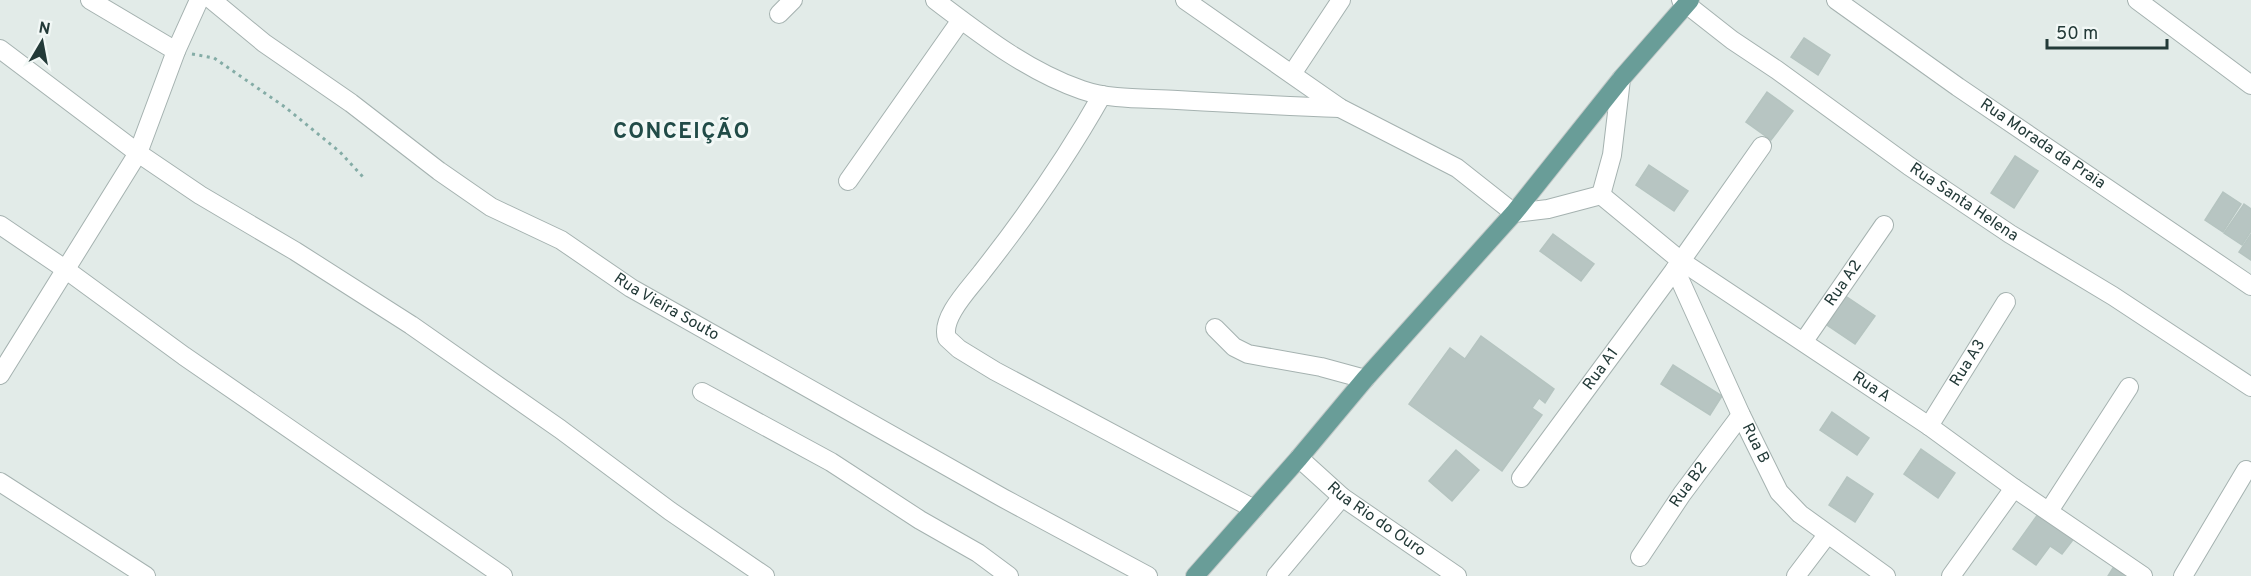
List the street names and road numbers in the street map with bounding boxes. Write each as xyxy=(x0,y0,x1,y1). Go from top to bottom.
street label: Rua Morada da Praia xyxy=(1976,95,2109,194)
street label: Rua Santa Helena xyxy=(1905,159,2022,247)
street label: Rua A2 xyxy=(1821,256,1867,310)
street label: Rua Vieira Souto xyxy=(610,269,722,346)
street label: Rua A3 xyxy=(1946,336,1990,390)
street label: Rua A1 xyxy=(1579,344,1623,394)
street label: Rua A xyxy=(1848,368,1894,407)
street label: Rua B xyxy=(1737,420,1773,467)
street label: Rua B2 xyxy=(1666,458,1712,512)
street label: Rua Rio do Ouro xyxy=(1322,478,1429,561)

